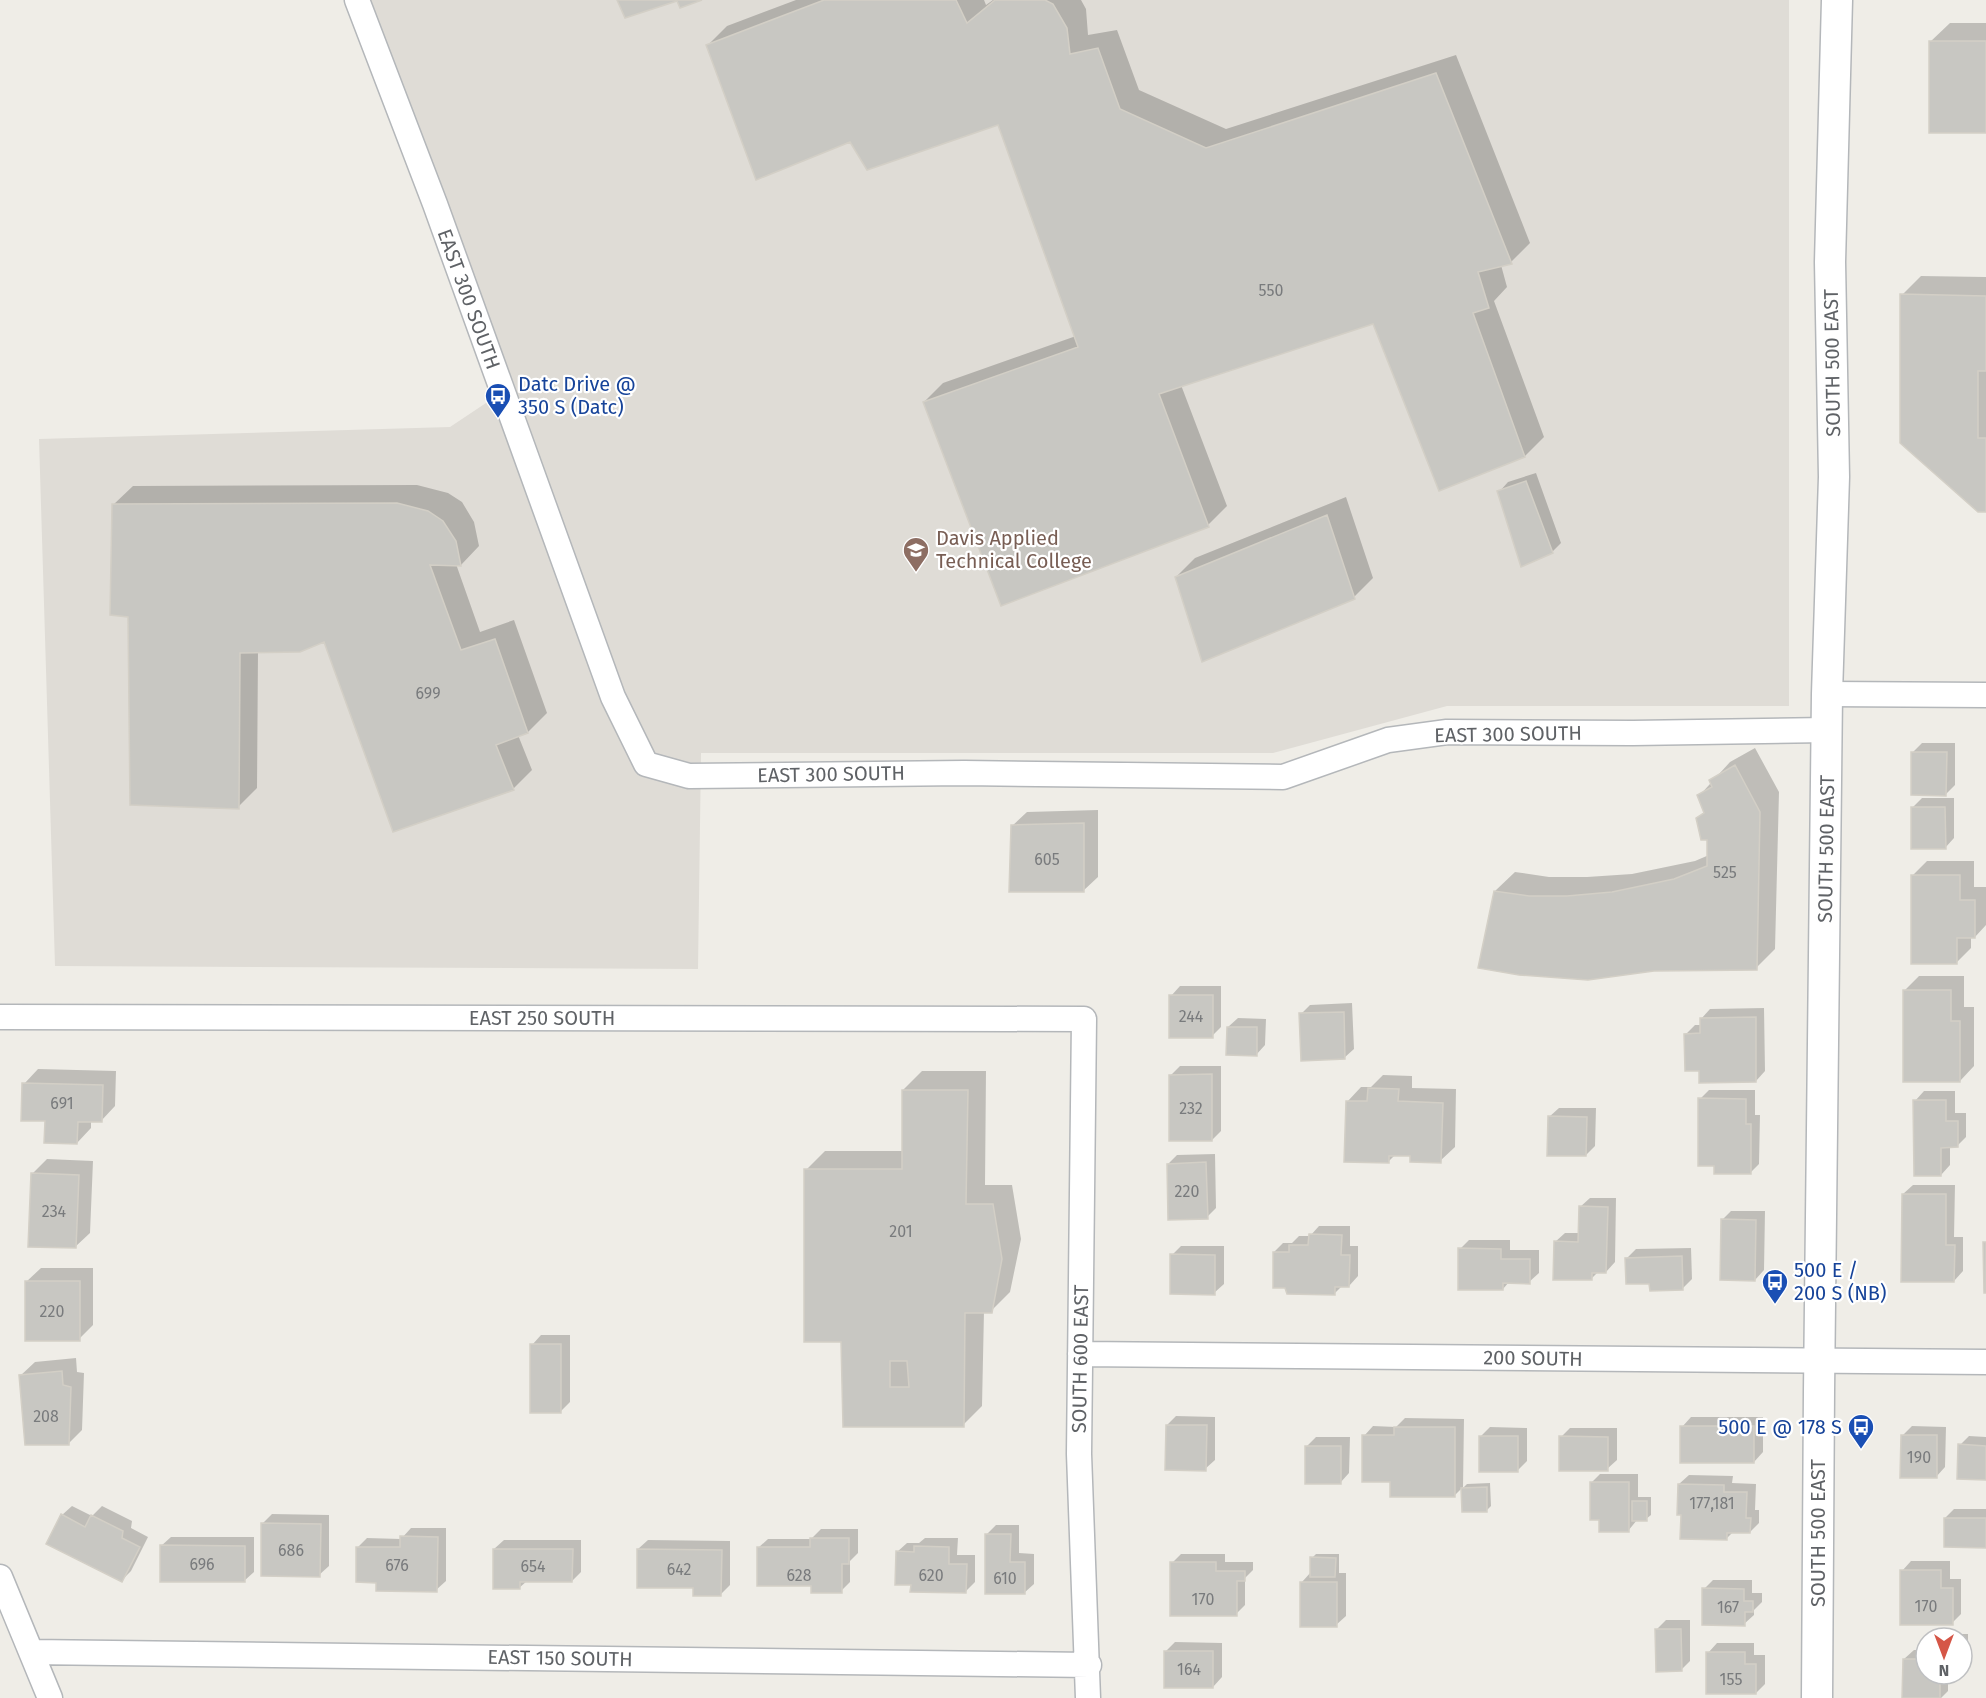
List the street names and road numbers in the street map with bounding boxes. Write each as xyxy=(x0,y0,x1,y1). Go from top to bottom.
street label: EAST 300 SOUTH xyxy=(432,225,506,373)
street label: SOUTH 500 EAST xyxy=(1819,288,1845,437)
street label: EAST 300 SOUTH xyxy=(1434,721,1582,747)
street label: EAST 300 SOUTH xyxy=(757,761,905,787)
street label: SOUTH 500 EAST xyxy=(1813,774,1839,923)
street label: EAST 250 SOUTH xyxy=(469,1006,615,1030)
street label: SOUTH 600 EAST xyxy=(1067,1284,1093,1433)
street label: 200 SOUTH xyxy=(1483,1345,1583,1371)
street label: SOUTH 500 EAST xyxy=(1806,1458,1830,1607)
street label: EAST 150 SOUTH xyxy=(487,1645,633,1671)

